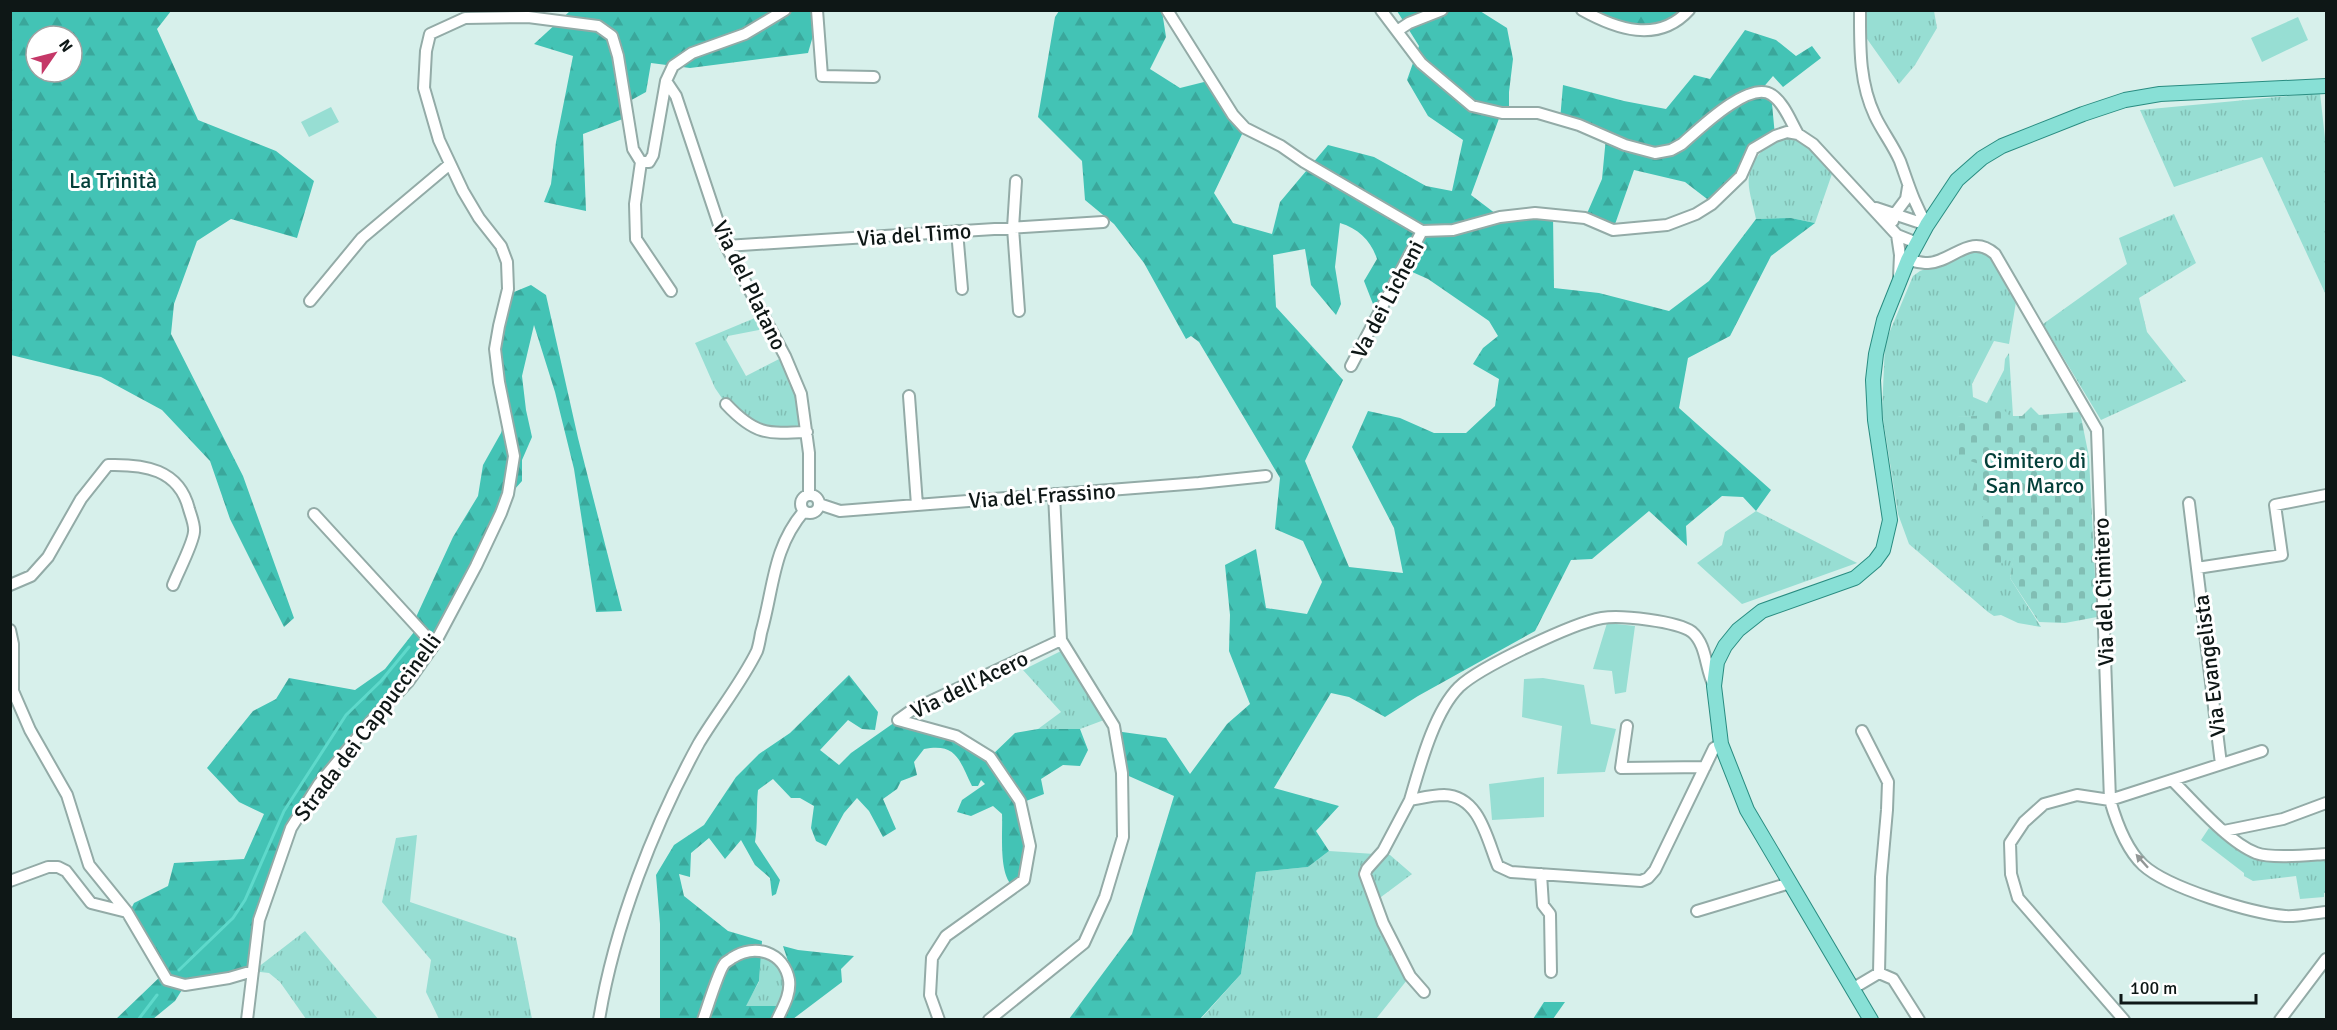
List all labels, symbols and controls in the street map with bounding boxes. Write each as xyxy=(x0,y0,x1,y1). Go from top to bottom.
north arrow xyxy=(24,24,84,84)
text: N xyxy=(54,36,77,56)
park label: La Trinità xyxy=(69,167,157,194)
street label: Via del Platano xyxy=(707,216,793,354)
street label: Via del Timo xyxy=(856,217,972,252)
street label: Va dei Licheni xyxy=(1345,236,1430,363)
park label: Cimitero di San Marco xyxy=(1984,447,2086,499)
street label: Via del Frassino xyxy=(968,477,1116,514)
street label: Via del Cimitero xyxy=(2087,517,2120,667)
street label: Via Evangelista xyxy=(2187,593,2232,739)
street label: Strada dei Cappuccinelli xyxy=(288,628,447,826)
street label: Via dell'Acero xyxy=(906,644,1032,725)
one-way arrow xyxy=(2135,854,2149,869)
scale bar xyxy=(2121,967,2256,1005)
text: 100 m xyxy=(2130,977,2177,999)

